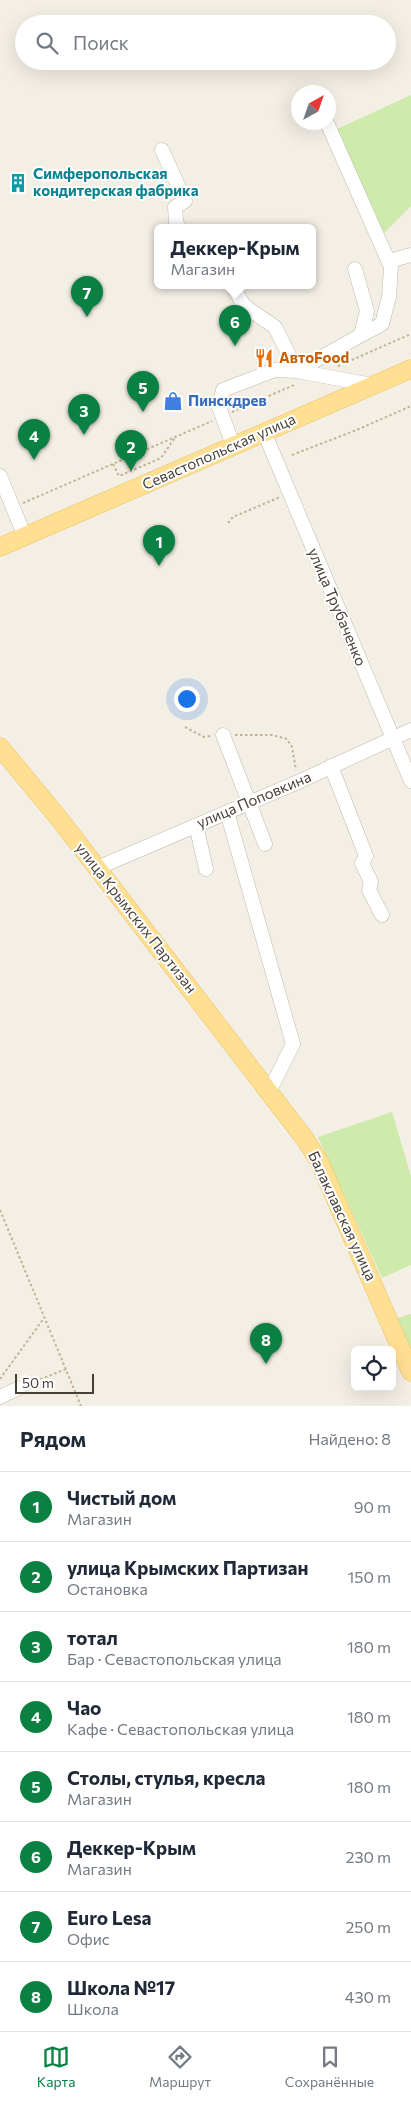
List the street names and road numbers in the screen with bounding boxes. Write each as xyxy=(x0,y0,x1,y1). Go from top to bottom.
street label: Севастопольская улица xyxy=(139,409,298,493)
street label: улица Трубаченко xyxy=(305,545,371,668)
street label: улица Поповкина xyxy=(194,767,313,831)
street label: улица Крымских Партизан xyxy=(72,839,201,996)
street label: Балаклавская улица xyxy=(305,1148,381,1283)

